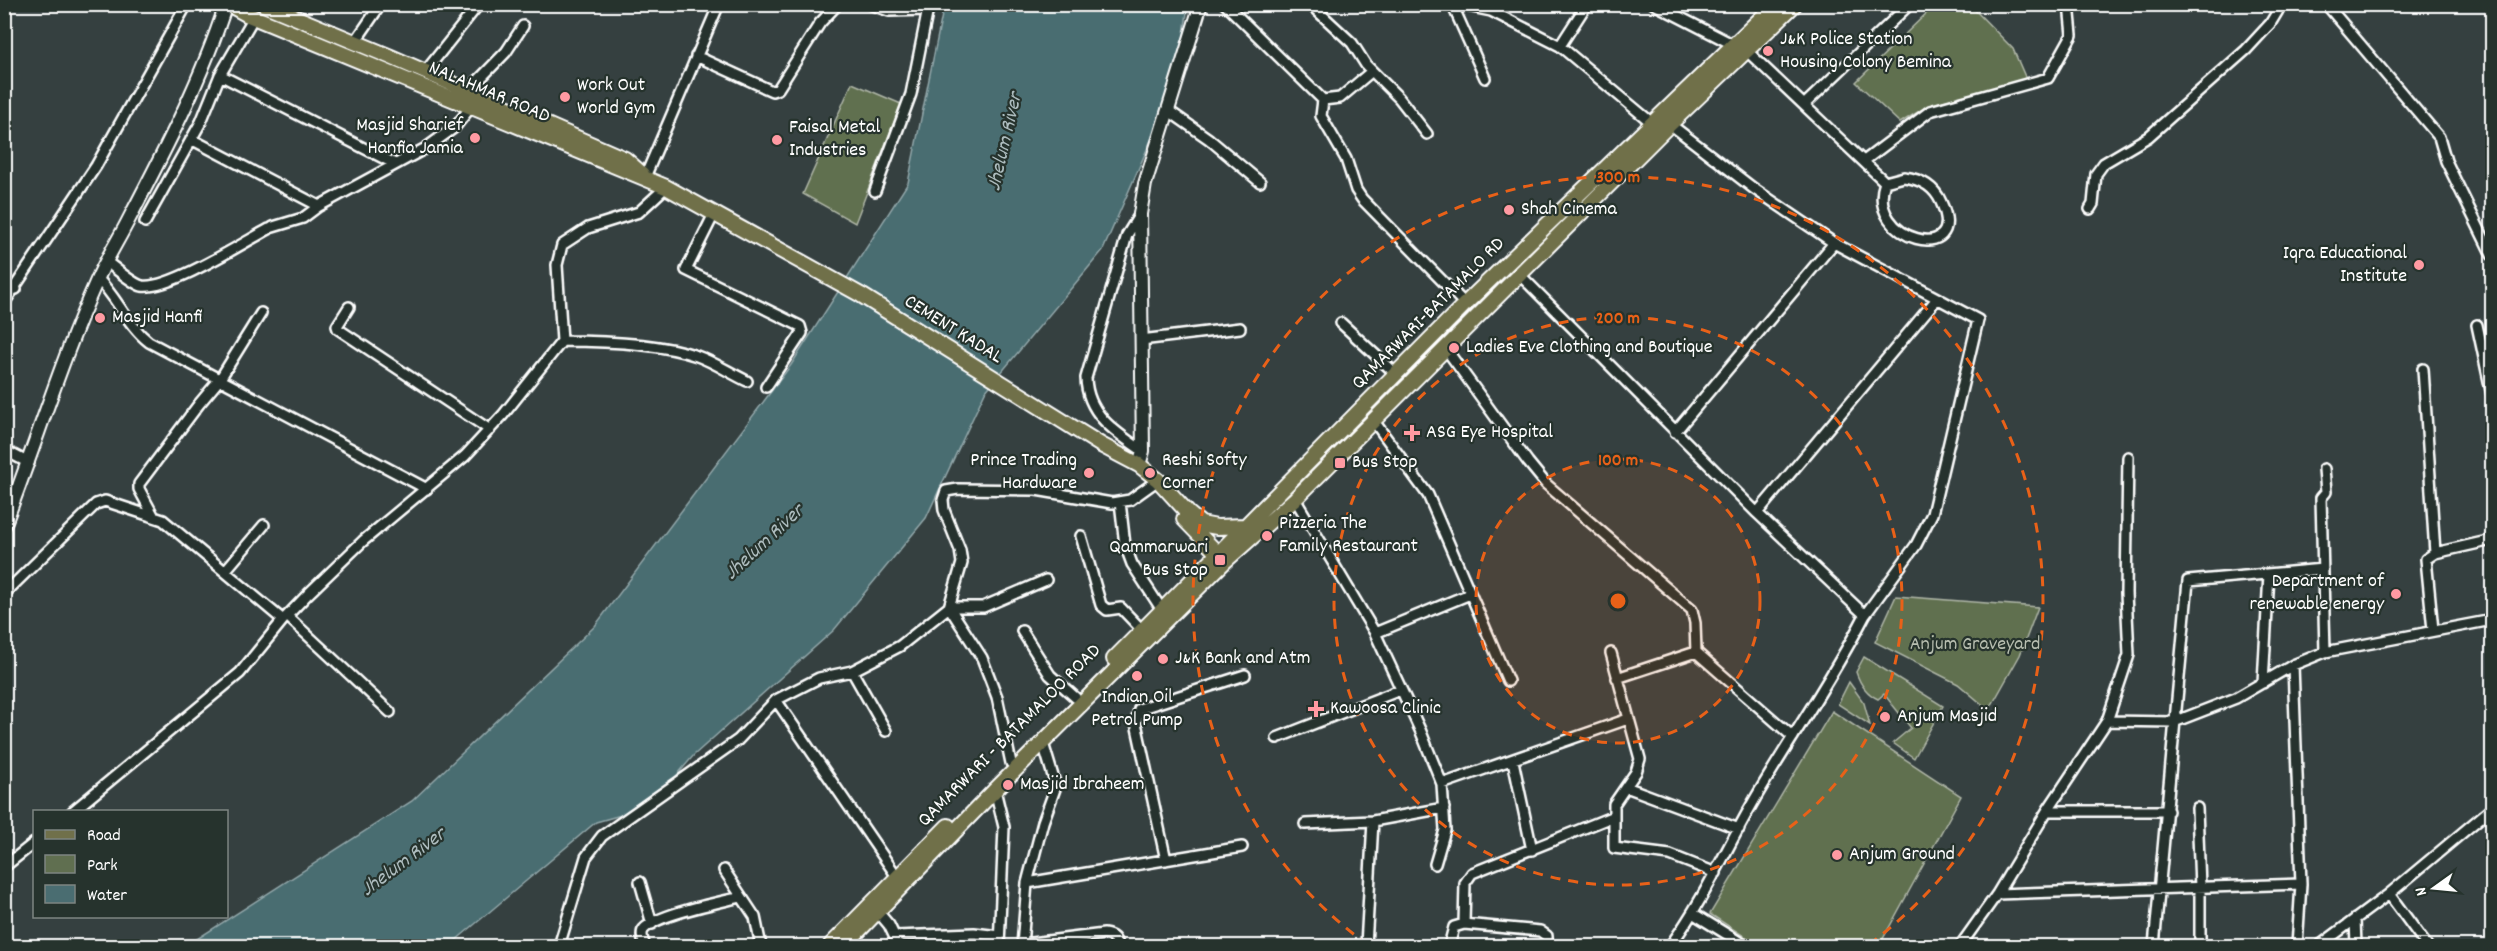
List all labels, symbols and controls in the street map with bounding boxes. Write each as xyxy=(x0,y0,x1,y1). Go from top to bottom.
place label: J&K Police Station Housing Colony Bemina xyxy=(1780,26,1952,77)
marker: J&K Police Station Housing Colony Bemina xyxy=(1761,44,1775,58)
street label: NALAHMAR ROAD xyxy=(424,55,554,131)
place label: Work Out World Gym xyxy=(577,72,655,123)
water label: Jhelum River xyxy=(980,88,1032,194)
marker: Work Out World Gym xyxy=(558,90,572,104)
place label: Masjid Sharief Hanfia Jamia xyxy=(356,112,464,163)
place label: Faisal Metal Industries xyxy=(789,114,880,165)
marker: Masjid Sharief Hanfia Jamia xyxy=(468,131,482,145)
marker: Faisal Metal Industries xyxy=(770,133,784,147)
text: 300 m xyxy=(1596,166,1640,191)
place label: Shah Cinema xyxy=(1521,196,1617,224)
marker: Shah Cinema xyxy=(1502,203,1516,217)
street label: QAMARWARI-BATAMALO RD xyxy=(1346,231,1512,397)
place label: Iqra Educational Institute xyxy=(2283,240,2407,291)
marker: Iqra Educational Institute xyxy=(2412,258,2426,272)
street label: CEMENT KADAL xyxy=(898,289,1008,371)
place label: Masjid Hanfi xyxy=(112,304,202,332)
text: 200 m xyxy=(1596,307,1640,332)
marker: Masjid Hanfi xyxy=(93,311,107,325)
place label: Ladies Eve Clothing and Boutique xyxy=(1466,334,1713,362)
marker: Ladies Eve Clothing and Boutique xyxy=(1447,341,1461,355)
place label: ASG Eye Hospital xyxy=(1426,419,1553,447)
marker: ASG Eye Hospital xyxy=(1403,424,1421,442)
place label: Prince Trading Hardware xyxy=(970,447,1077,498)
place label: Reshi Softy Corner xyxy=(1162,447,1248,498)
place label: Bus Stop xyxy=(1352,449,1417,477)
text: 100 m xyxy=(1598,449,1638,474)
marker: Bus Stop xyxy=(1333,456,1347,470)
marker: Prince Trading Hardware xyxy=(1082,466,1096,480)
marker: Reshi Softy Corner xyxy=(1143,466,1157,480)
water label: Jhelum River xyxy=(718,497,813,588)
place label: Pizzeria The Family Restaurant xyxy=(1279,510,1418,561)
marker: Pizzeria The Family Restaurant xyxy=(1260,529,1274,543)
place label: Qammarwari Bus Stop xyxy=(1109,534,1208,585)
marker: Qammarwari Bus Stop xyxy=(1213,553,1227,567)
place label: Department of renewable energy xyxy=(2250,568,2385,619)
marker: Department of renewable energy xyxy=(2389,587,2403,601)
centre of rings xyxy=(1608,591,1628,611)
park label: Anjum Graveyard xyxy=(1910,631,2040,659)
street label: QAMARWARI - BATAMALOO ROAD xyxy=(912,638,1108,834)
place label: J&K Bank and Atm xyxy=(1175,645,1310,673)
marker: J&K Bank and Atm xyxy=(1156,652,1170,666)
marker: Indian Oil Petrol Pump xyxy=(1130,669,1144,683)
place label: Indian Oil Petrol Pump xyxy=(1091,684,1183,735)
place label: Kawoosa Clinic xyxy=(1330,695,1441,723)
marker: Kawoosa Clinic xyxy=(1307,700,1325,718)
place label: Anjum Masjid xyxy=(1897,703,1997,731)
marker: Anjum Masjid xyxy=(1878,710,1892,724)
place label: Masjid Ibraheem xyxy=(1020,771,1145,799)
marker: Masjid Ibraheem xyxy=(1001,778,1015,792)
legend xyxy=(33,810,228,918)
water label: Jhelum River xyxy=(355,820,455,905)
text: Road xyxy=(87,824,121,849)
place label: Anjum Ground xyxy=(1849,841,1955,869)
marker: Anjum Ground xyxy=(1830,848,1844,862)
text: Park xyxy=(87,854,118,879)
north arrow xyxy=(2404,858,2464,918)
text: Water xyxy=(87,884,127,909)
text: N xyxy=(2410,884,2434,898)

